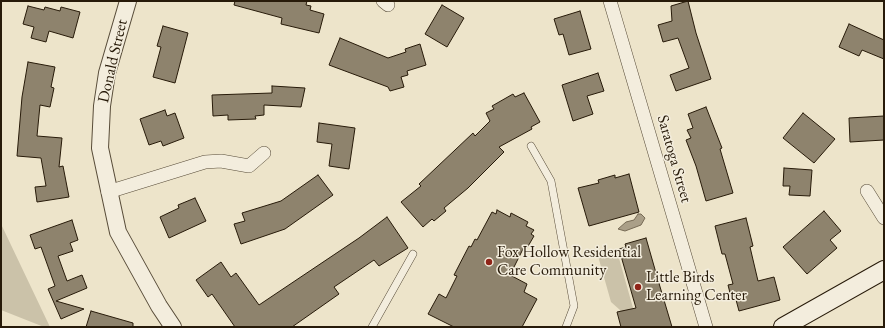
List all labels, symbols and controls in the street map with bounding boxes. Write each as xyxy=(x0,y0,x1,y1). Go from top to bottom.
street label: Donald Street xyxy=(94,17,132,105)
street label: Saratoga Street xyxy=(652,113,696,205)
place label: Fox Hollow Residential Care Community xyxy=(497,243,641,281)
marker: Fox Hollow Residential Care Community xyxy=(484,257,494,267)
place label: Little Birds Learning Center xyxy=(646,268,747,306)
marker: Little Birds Learning Center xyxy=(633,282,643,292)

